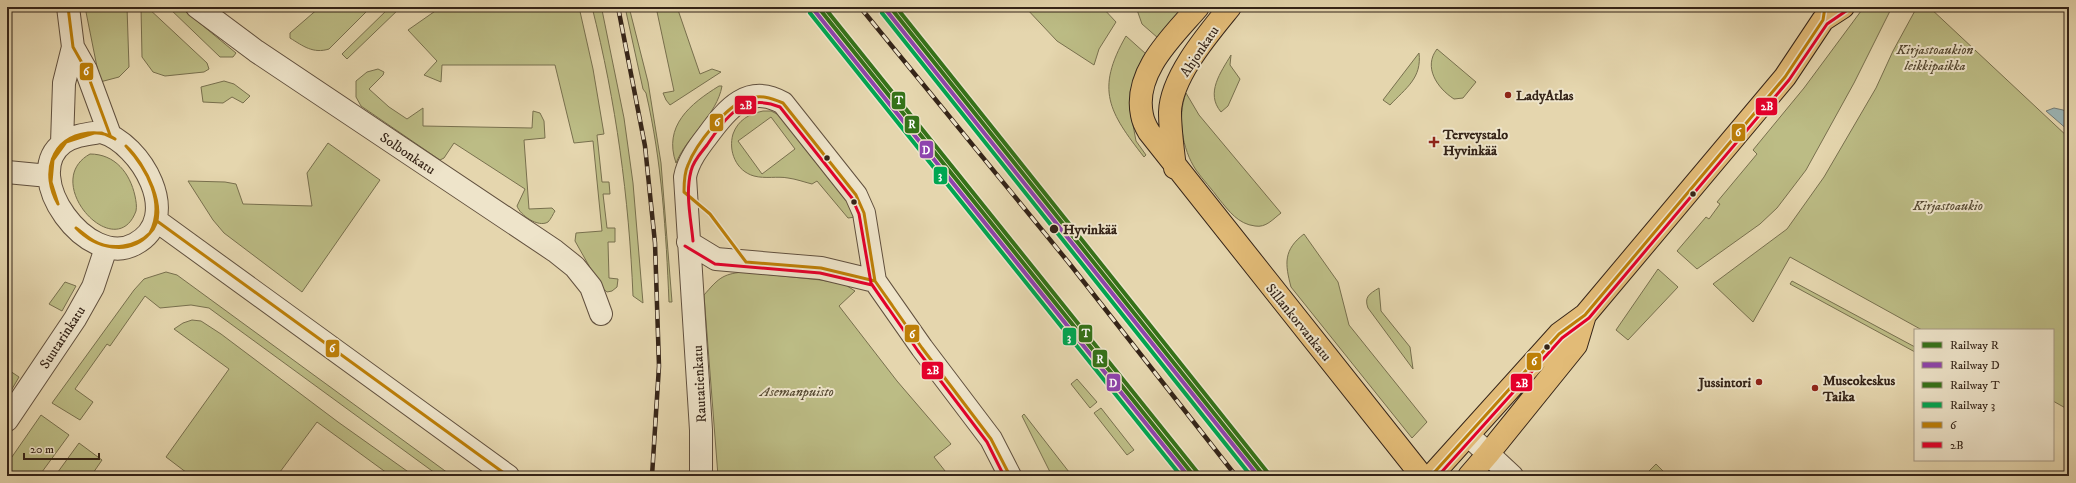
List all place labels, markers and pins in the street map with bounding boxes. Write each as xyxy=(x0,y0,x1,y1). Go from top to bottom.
place label: LadyAtlas xyxy=(1516,87,1574,105)
marker: LadyAtlas xyxy=(1503,90,1513,100)
place label: Terveystalo Hyvinkää xyxy=(1442,126,1508,160)
marker: Terveystalo Hyvinkää xyxy=(1428,136,1440,148)
unlabelled marker xyxy=(822,153,832,163)
unlabelled marker xyxy=(1688,189,1698,199)
unlabelled marker xyxy=(849,197,859,207)
place label: Hyvinkää xyxy=(1063,221,1118,239)
marker: Hyvinkää xyxy=(1048,223,1060,235)
unlabelled marker xyxy=(1542,342,1552,352)
place label: Museokeskus Taika xyxy=(1822,372,1895,406)
place label: Jussintori xyxy=(1697,374,1751,392)
marker: Jussintori xyxy=(1754,377,1764,387)
marker: Museokeskus Taika xyxy=(1810,383,1820,393)

